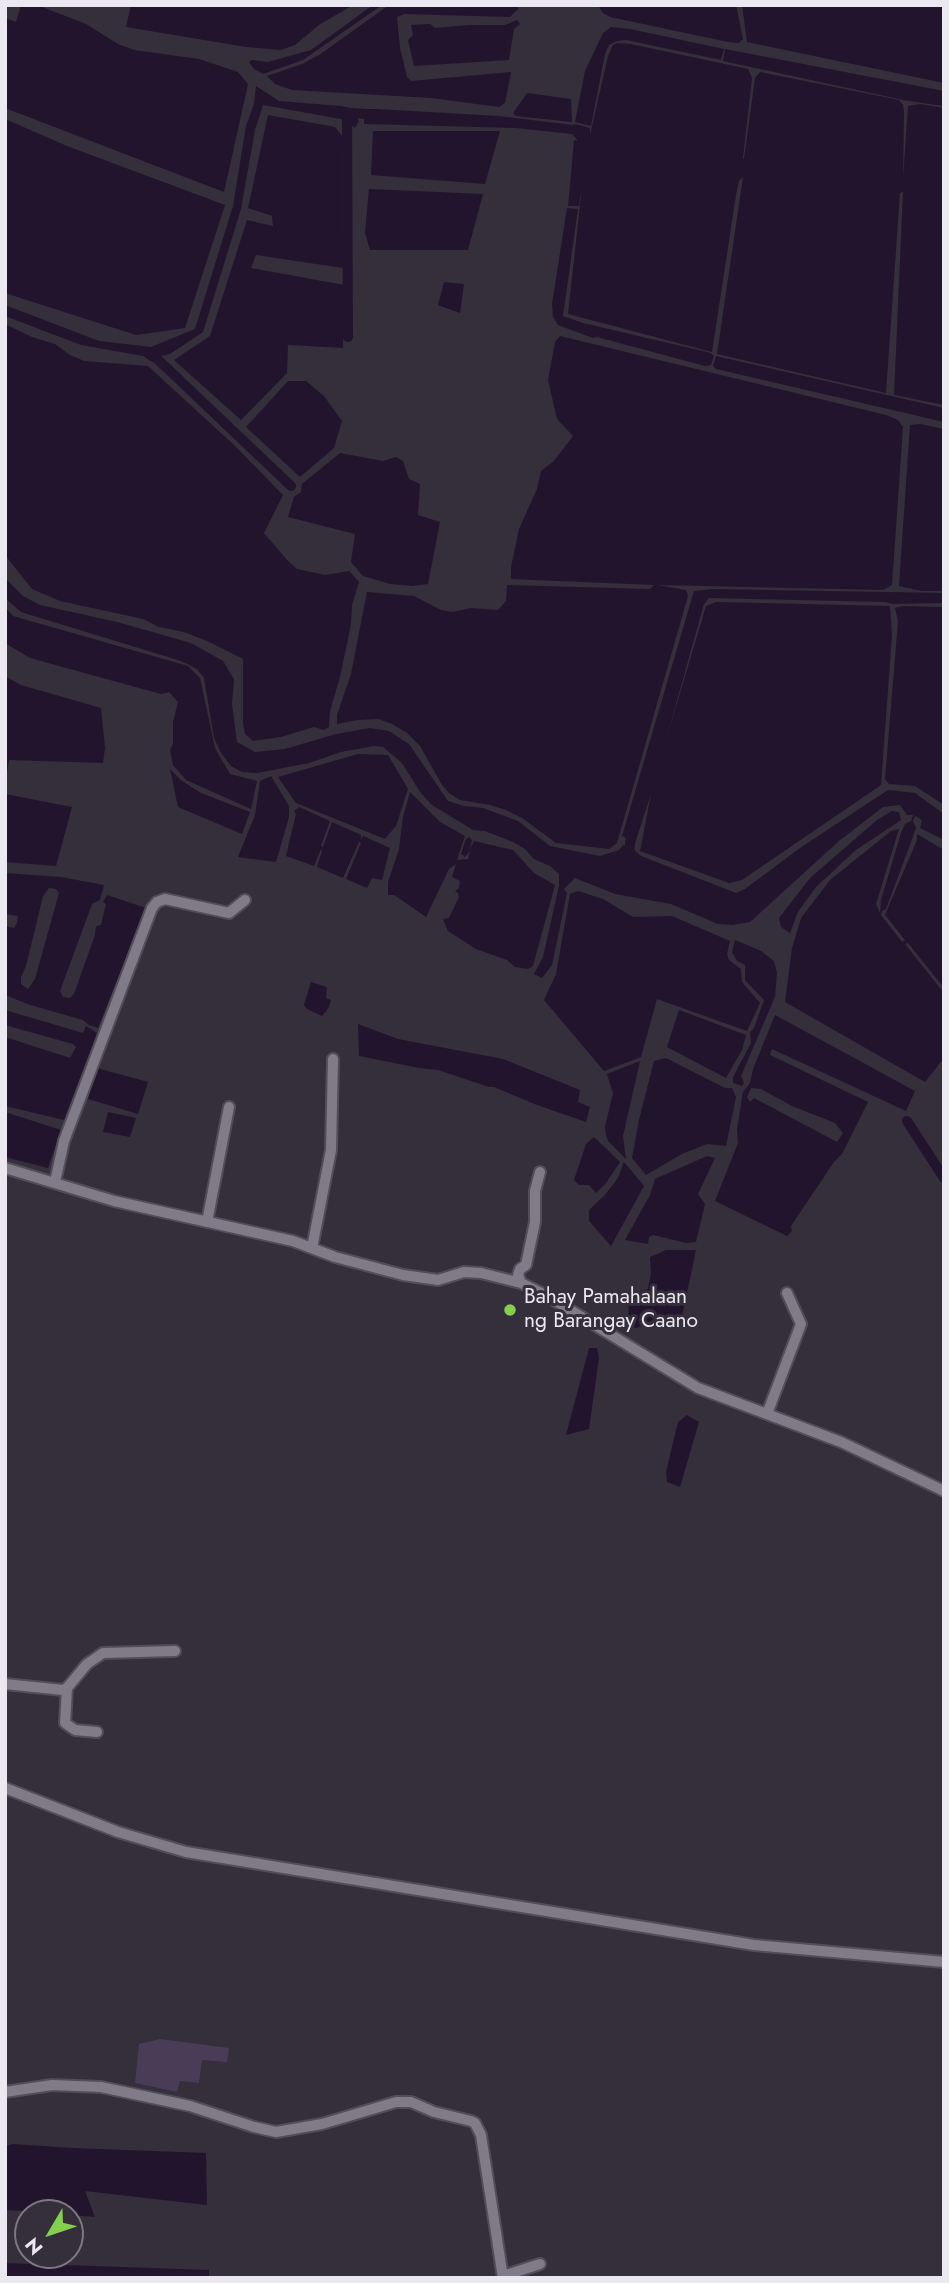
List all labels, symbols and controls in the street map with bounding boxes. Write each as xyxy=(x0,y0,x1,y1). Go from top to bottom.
place label: Bahay Pamahalaan ng Barangay Caano xyxy=(524,1285,698,1335)
marker: Bahay Pamahalaan ng Barangay Caano xyxy=(502,1302,518,1318)
north arrow xyxy=(14,2199,84,2269)
text: N xyxy=(19,2232,49,2261)

